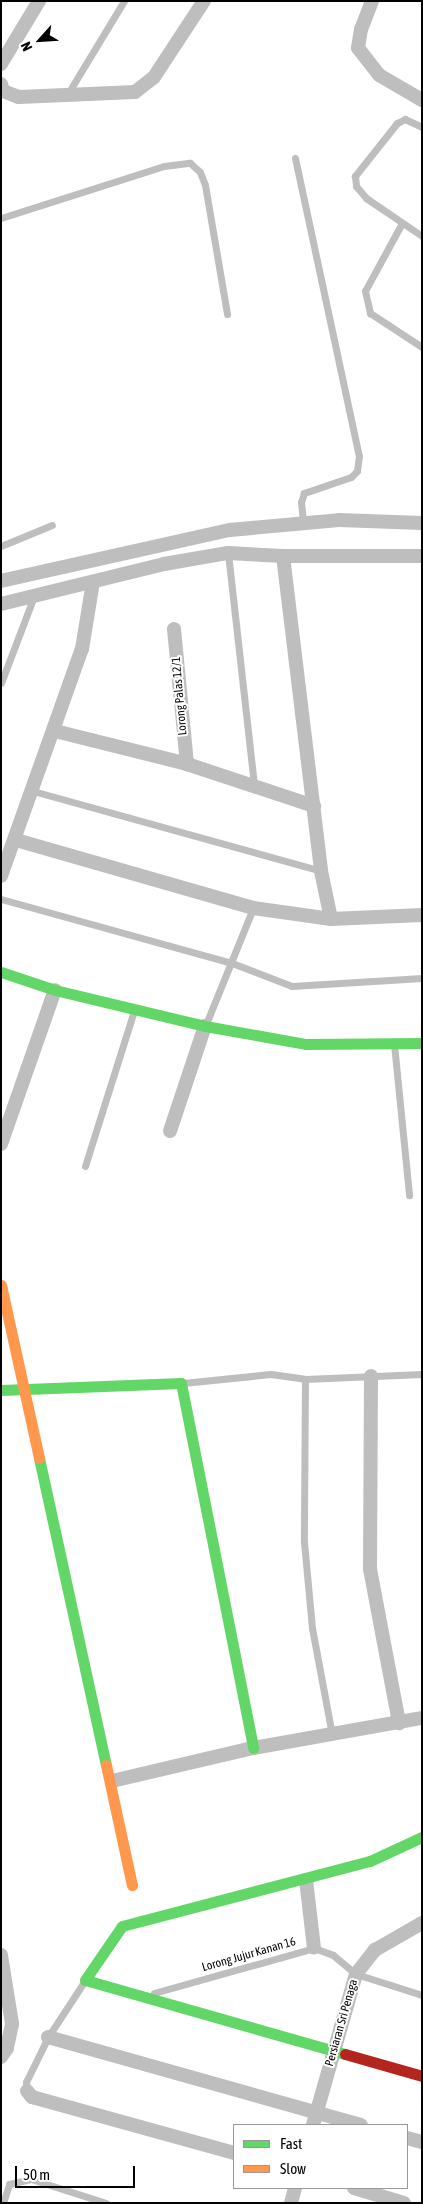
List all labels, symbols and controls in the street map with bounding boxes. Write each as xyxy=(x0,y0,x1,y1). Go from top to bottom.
north arrow xyxy=(15,15,65,65)
text: N xyxy=(18,39,36,54)
street label: Lorong Palas 12/1 xyxy=(169,656,191,736)
street label: Lorong Jujur Kanan 16 xyxy=(200,1935,298,1975)
street label: Persiaran Sri Penaga xyxy=(323,1978,361,2068)
legend xyxy=(233,2124,408,2189)
text: Fast xyxy=(280,2135,302,2152)
scale bar xyxy=(18,2156,138,2188)
text: Slow xyxy=(280,2160,306,2177)
text: 50 m xyxy=(23,2166,50,2183)

